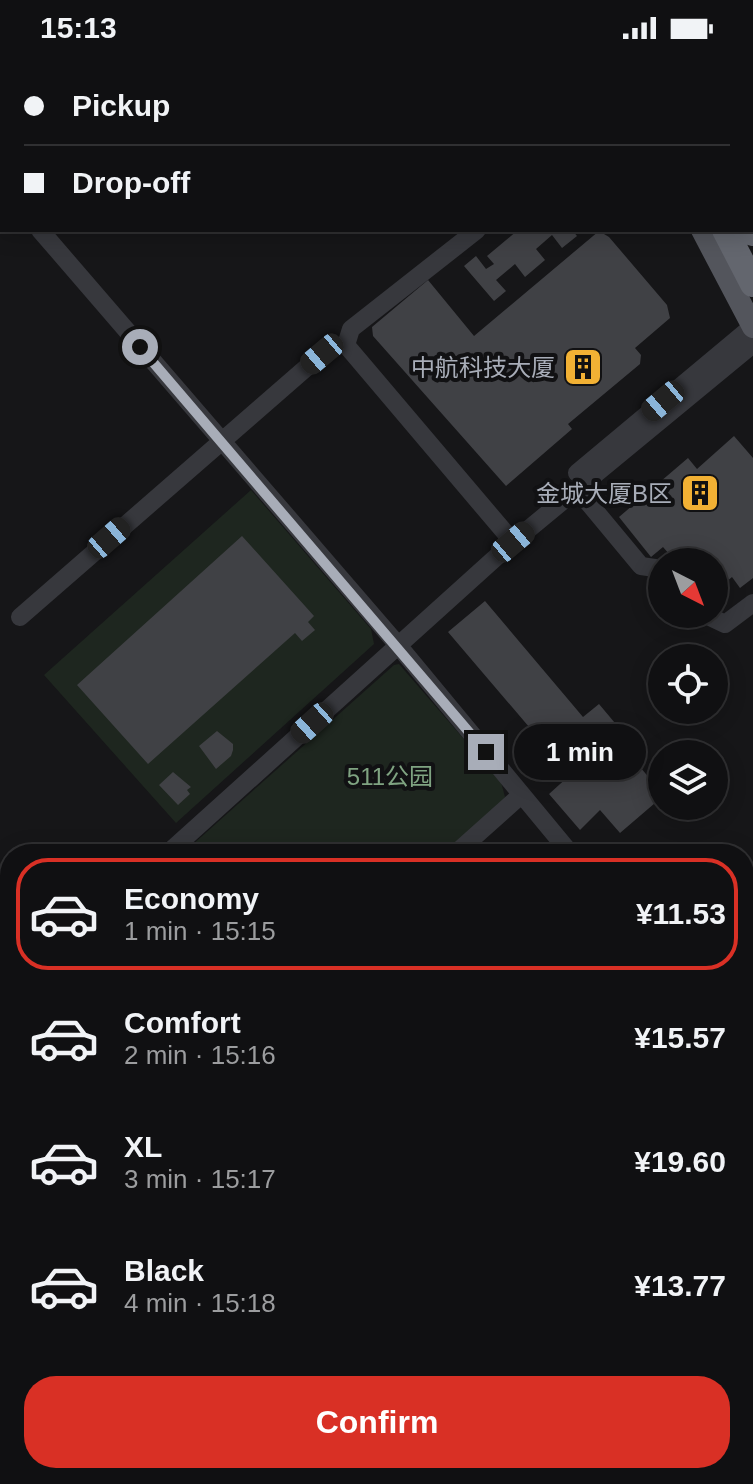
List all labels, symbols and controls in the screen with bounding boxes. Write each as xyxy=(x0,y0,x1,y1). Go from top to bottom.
text: 15:13 xyxy=(40,11,117,44)
text: Pickup xyxy=(72,89,170,122)
text: Drop-off xyxy=(72,166,190,199)
route start xyxy=(122,329,158,365)
car xyxy=(296,329,348,379)
building icon: 中航科技大厦 xyxy=(562,346,604,388)
place label: 中航科技大厦 xyxy=(411,354,555,381)
car xyxy=(637,376,689,426)
building icon: 金城大厦B区 xyxy=(679,472,721,514)
place label: 金城大厦B区 xyxy=(536,480,672,507)
car xyxy=(83,513,135,563)
car xyxy=(487,517,539,567)
north arrow xyxy=(648,548,728,628)
map controls xyxy=(648,548,728,820)
button: locate xyxy=(648,644,728,724)
car xyxy=(286,698,338,748)
callout: 1 min xyxy=(514,724,646,780)
route end xyxy=(468,734,504,770)
text: 1 min xyxy=(546,737,614,767)
button: layers xyxy=(648,740,728,820)
park label: 511公园 xyxy=(347,763,433,790)
icon: car xyxy=(28,878,100,950)
text: Economy xyxy=(124,882,259,915)
text: ¥11.53 xyxy=(636,897,726,930)
text: 1 min · 15:15 xyxy=(124,916,276,946)
icon: car xyxy=(28,1002,100,1074)
text: Comfort xyxy=(124,1006,241,1039)
text: ¥15.57 xyxy=(634,1021,726,1054)
text: 2 min · 15:16 xyxy=(124,1040,276,1070)
icon: car xyxy=(28,1126,100,1198)
text: XL xyxy=(124,1130,162,1163)
text: ¥19.60 xyxy=(634,1145,726,1178)
text: 3 min · 15:17 xyxy=(124,1164,276,1194)
icon: car xyxy=(28,1250,100,1322)
text: Black xyxy=(124,1254,204,1287)
text: ¥13.77 xyxy=(634,1269,726,1302)
text: 4 min · 15:18 xyxy=(124,1288,276,1318)
button: Confirm xyxy=(24,1376,730,1468)

